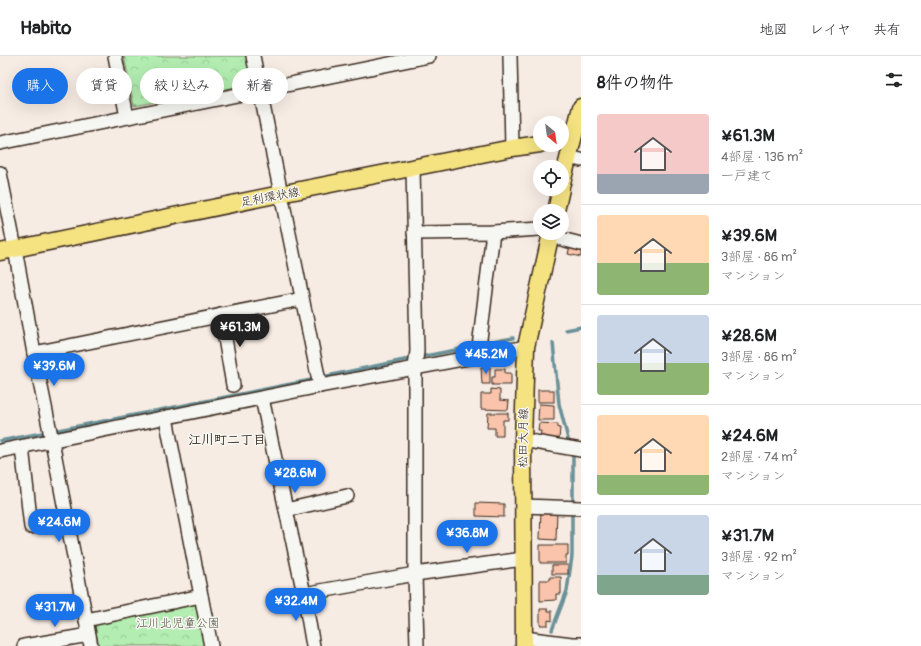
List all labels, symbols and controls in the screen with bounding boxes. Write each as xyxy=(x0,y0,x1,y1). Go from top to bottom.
text: Habito xyxy=(20,16,71,40)
text: 地図 xyxy=(760,21,788,38)
text: レイヤ xyxy=(810,21,851,38)
text: 共有 xyxy=(873,21,901,38)
chip: 購入 xyxy=(12,68,68,104)
chip: 賃貸 xyxy=(76,68,132,104)
chip: 絞り込み xyxy=(140,68,224,104)
chip: 新着 xyxy=(232,68,288,104)
icon: filters xyxy=(883,69,905,91)
text: 8件の物件 xyxy=(597,72,674,93)
north arrow xyxy=(533,116,569,152)
map controls xyxy=(533,116,569,240)
text: ¥61.3M xyxy=(721,125,775,146)
icon: home xyxy=(629,130,677,178)
text: 4部屋 · 136 m² xyxy=(721,149,803,165)
button: locate xyxy=(533,160,569,196)
text: 一戸建て xyxy=(721,168,773,184)
street label: 足利環状線 xyxy=(239,184,301,211)
button: layers xyxy=(533,204,569,240)
text: ¥39.6M xyxy=(721,225,777,246)
icon: home xyxy=(629,231,677,279)
text: 3部屋 · 86 m² xyxy=(721,249,797,265)
text: マンション xyxy=(721,268,785,284)
pin: ¥61.3M xyxy=(207,314,273,348)
text: ¥61.3M xyxy=(219,319,261,335)
text: ¥28.6M xyxy=(721,325,777,346)
icon: home xyxy=(629,331,677,379)
pin: ¥45.2M xyxy=(453,341,519,375)
text: ¥45.2M xyxy=(464,346,508,362)
text: 3部屋 · 86 m² xyxy=(721,349,797,365)
pin: ¥39.6M xyxy=(21,353,87,387)
text: ¥39.6M xyxy=(33,358,75,374)
text: マンション xyxy=(721,368,785,384)
street label: 松田大月線 xyxy=(515,408,532,468)
text: ¥24.6M xyxy=(721,425,778,446)
icon: home xyxy=(629,431,677,479)
district label: 江川町二丁目 xyxy=(188,432,266,448)
text: 2部屋 · 74 m² xyxy=(721,449,797,465)
pin: ¥28.6M xyxy=(262,460,328,494)
text: ¥28.6M xyxy=(274,465,316,481)
text: マンション xyxy=(721,468,785,484)
pin: ¥24.6M xyxy=(26,509,92,543)
text: ¥24.6M xyxy=(37,514,81,530)
pin: ¥36.8M xyxy=(434,520,500,554)
text: ¥36.8M xyxy=(446,525,488,541)
text: ¥31.7M xyxy=(721,525,774,546)
icon: home xyxy=(629,531,677,579)
text: 3部屋 · 92 m² xyxy=(721,549,797,565)
text: マンション xyxy=(721,568,785,584)
pin: ¥32.4M xyxy=(263,588,329,622)
text: ¥32.4M xyxy=(274,593,318,609)
pin: ¥31.7M xyxy=(22,594,88,628)
text: ¥31.7M xyxy=(35,599,75,615)
park label: 江川北児童公園 xyxy=(136,616,220,631)

